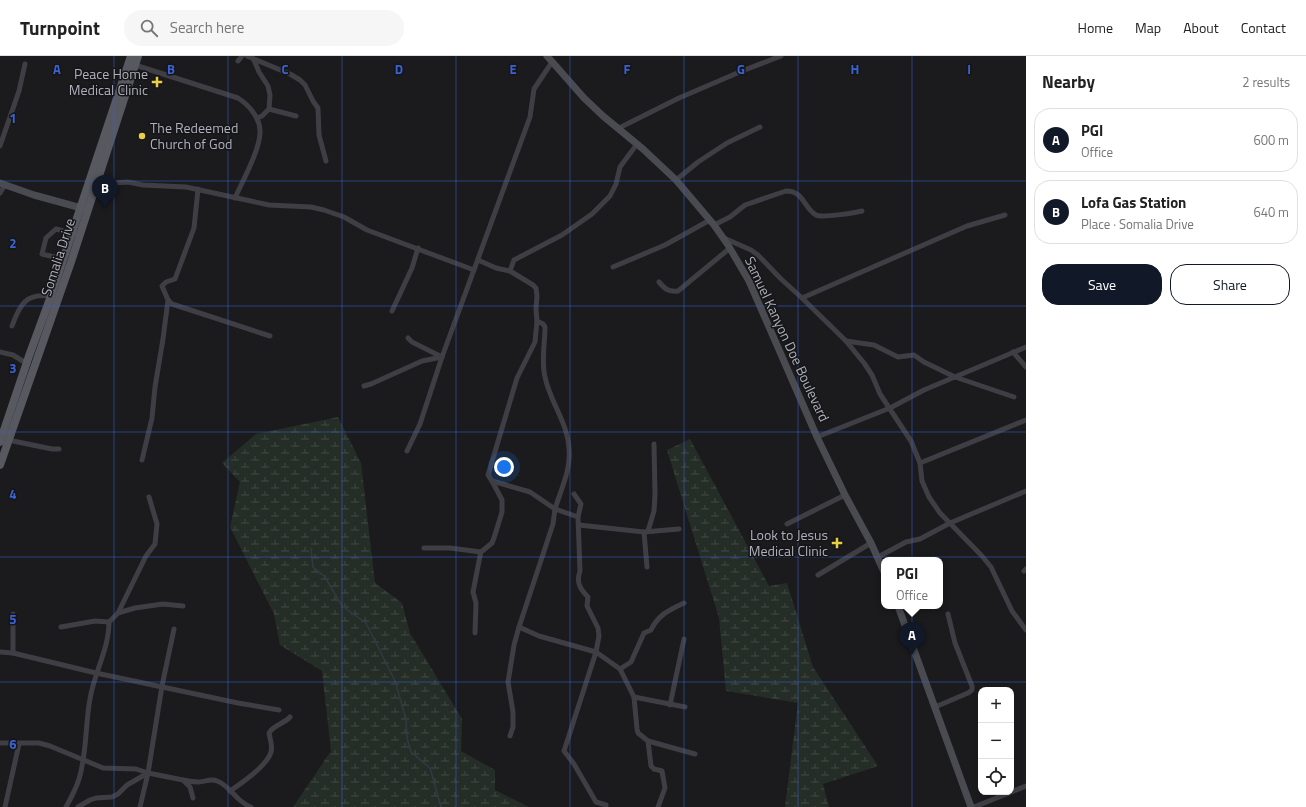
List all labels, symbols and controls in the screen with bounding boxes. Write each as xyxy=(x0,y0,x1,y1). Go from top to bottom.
search box xyxy=(124,10,404,46)
text: Turnpoint xyxy=(20,13,100,42)
text: Search here xyxy=(170,16,244,39)
icon: search xyxy=(138,17,160,39)
text: Home xyxy=(1078,17,1113,38)
text: Map xyxy=(1135,17,1161,38)
text: About xyxy=(1183,17,1219,38)
text: Contact xyxy=(1241,17,1286,38)
text: A xyxy=(53,59,61,79)
text: B xyxy=(167,59,175,79)
text: C xyxy=(281,59,289,79)
text: D xyxy=(395,59,403,79)
text: E xyxy=(509,59,517,79)
text: F xyxy=(624,59,631,79)
text: G xyxy=(737,59,745,79)
text: H xyxy=(851,59,859,79)
text: I xyxy=(967,59,971,79)
place label: Peace Home Medical Clinic xyxy=(69,63,148,100)
text: Nearby xyxy=(1042,69,1095,95)
text: 2 results xyxy=(1242,72,1290,92)
marker: Peace Home Medical Clinic xyxy=(151,76,163,88)
text: 1 xyxy=(9,108,17,128)
place label: The Redeemed Church of God xyxy=(150,117,238,154)
text: PGI xyxy=(1081,119,1103,142)
text: A xyxy=(1052,130,1060,150)
text: 600 m xyxy=(1253,130,1289,150)
marker: The Redeemed Church of God xyxy=(137,131,147,141)
text: Office xyxy=(1081,142,1113,162)
pin: B xyxy=(92,175,118,208)
text: Lofa Gas Station xyxy=(1081,191,1186,214)
text: B xyxy=(1052,202,1060,222)
text: 640 m xyxy=(1253,202,1289,222)
text: Place · Somalia Drive xyxy=(1081,214,1194,234)
street label: Somalia Drive xyxy=(35,215,80,298)
text: 2 xyxy=(9,233,17,253)
street label: Samuel Kanyon Doe Boulevard xyxy=(740,253,835,425)
button: Save xyxy=(1042,264,1162,305)
button: Share xyxy=(1170,264,1290,305)
text: 3 xyxy=(9,358,17,378)
your location xyxy=(494,457,514,477)
text: 4 xyxy=(9,484,17,504)
place label: Look to Jesus Medical Clinic xyxy=(749,524,828,561)
marker: Look to Jesus Medical Clinic xyxy=(831,537,843,549)
popup xyxy=(881,557,943,609)
text: PGI xyxy=(896,562,918,585)
text: Office xyxy=(896,585,928,605)
text: 5 xyxy=(9,609,17,629)
pin: A xyxy=(899,622,925,655)
map controls xyxy=(978,687,1014,795)
button: + xyxy=(978,687,1014,723)
button: − xyxy=(978,723,1014,759)
text: 6 xyxy=(9,734,17,754)
button: locate xyxy=(978,759,1014,795)

